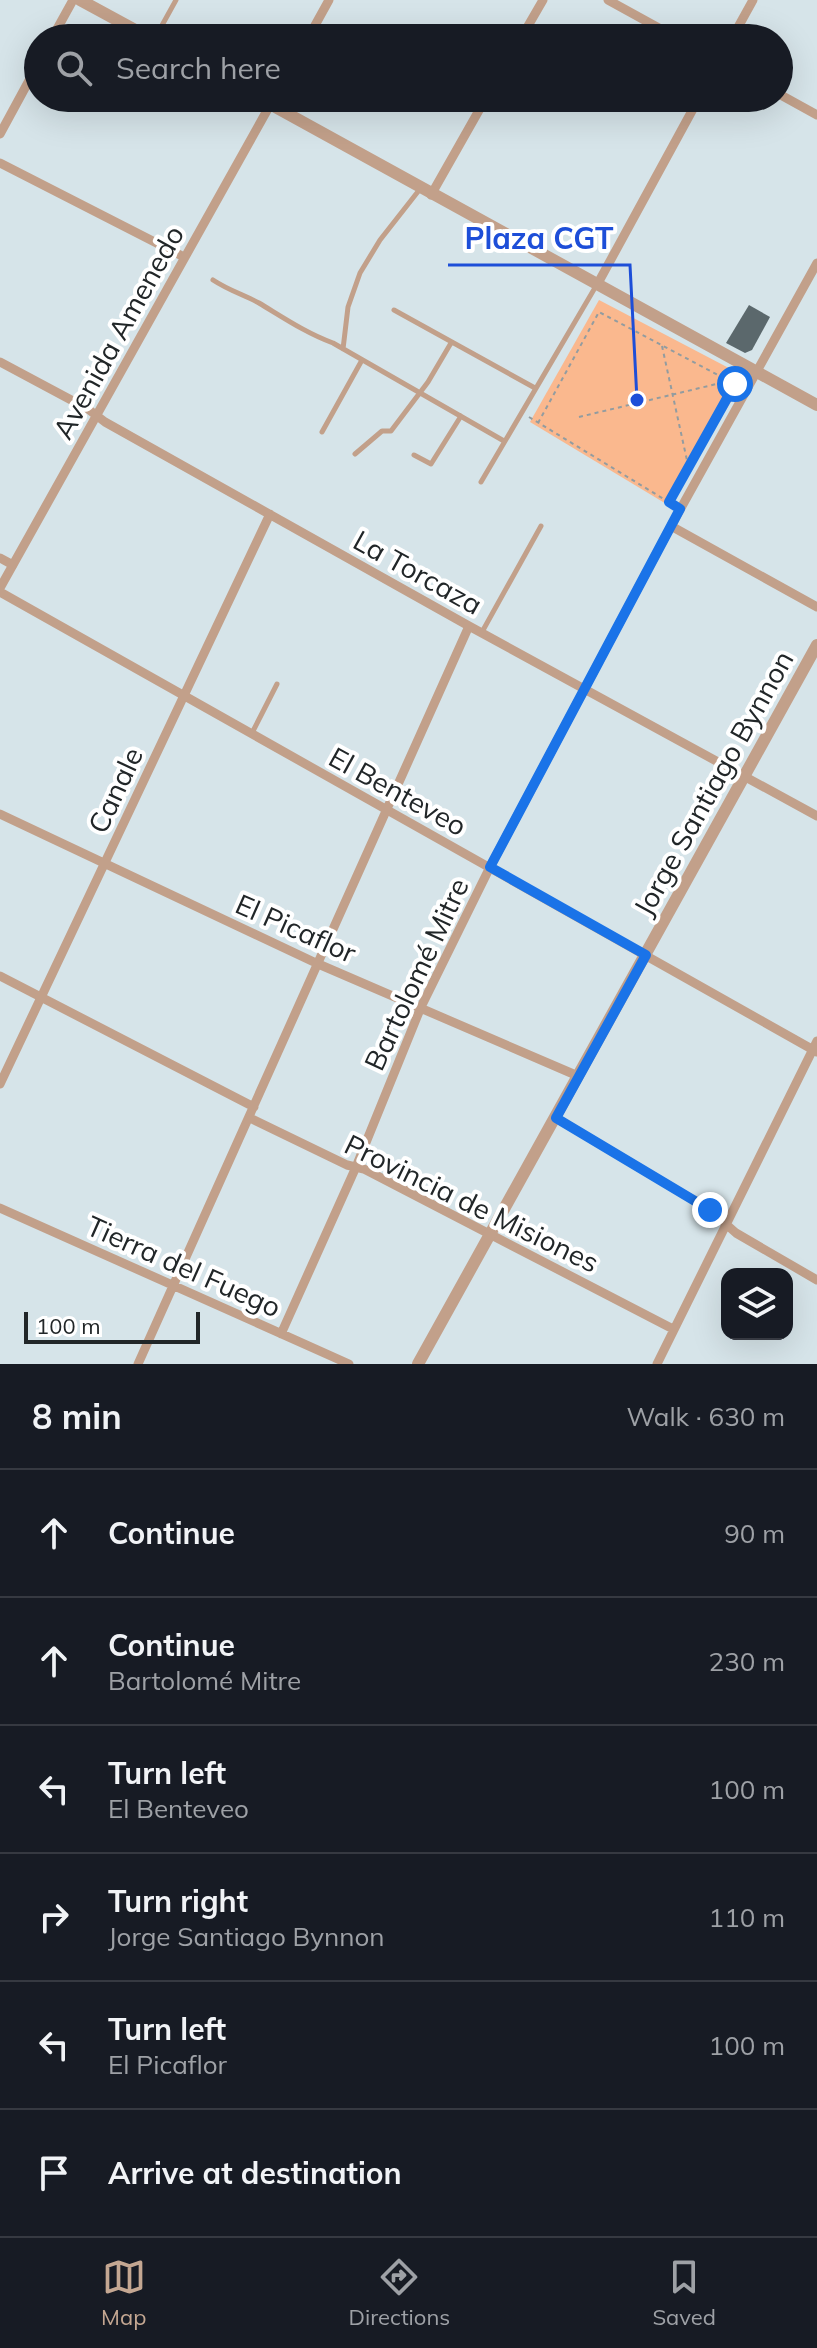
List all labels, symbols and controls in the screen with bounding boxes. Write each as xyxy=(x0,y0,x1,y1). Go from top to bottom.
search box xyxy=(24,24,793,112)
icon: search xyxy=(52,46,96,90)
text: Search here xyxy=(116,49,281,87)
callout: Plaza CGT xyxy=(448,211,630,265)
street label: Avenida Amenedo xyxy=(45,219,191,445)
text: Plaza CGT xyxy=(464,219,614,257)
route start xyxy=(717,366,753,402)
street label: La Torcaza xyxy=(347,522,489,622)
street label: Jorge Santiago Bynnon xyxy=(625,644,801,922)
street label: El Benteveo xyxy=(323,739,473,843)
street label: Canale xyxy=(80,742,150,838)
street label: Bartolomé Mitre xyxy=(356,872,476,1076)
street label: El Picaflor xyxy=(230,886,362,970)
street label: Provincia de Misiones xyxy=(339,1126,605,1280)
route end xyxy=(692,1192,728,1228)
street label: Tierra del Fuego xyxy=(82,1208,286,1324)
map controls xyxy=(721,1268,793,1340)
button: layers xyxy=(721,1268,793,1340)
scale bar xyxy=(24,1308,200,1344)
text: 100 m xyxy=(36,1312,101,1340)
text: 8 min xyxy=(32,1395,122,1438)
text: Walk · 630 m xyxy=(626,1400,785,1433)
icon: ahead xyxy=(32,1511,76,1555)
text: Continue xyxy=(108,1514,235,1552)
text: 90 m xyxy=(724,1517,785,1550)
text: Continue xyxy=(108,1626,235,1664)
icon: ahead xyxy=(32,1639,76,1683)
text: 230 m xyxy=(709,1645,785,1678)
text: Bartolomé Mitre xyxy=(108,1664,301,1697)
text: Turn left xyxy=(108,1754,226,1792)
icon: left xyxy=(32,1767,76,1811)
text: 100 m xyxy=(709,1773,785,1806)
text: El Benteveo xyxy=(108,1792,249,1825)
text: Turn right xyxy=(108,1882,248,1920)
icon: right xyxy=(32,1895,76,1939)
text: 110 m xyxy=(709,1901,785,1934)
text: Jorge Santiago Bynnon xyxy=(108,1920,385,1953)
text: Turn left xyxy=(108,2010,226,2048)
icon: left xyxy=(32,2023,76,2067)
text: 100 m xyxy=(709,2029,785,2062)
text: El Picaflor xyxy=(108,2048,227,2081)
icon: arrive xyxy=(32,2151,76,2195)
text: Arrive at destination xyxy=(108,2154,402,2192)
tab: Map xyxy=(101,2255,146,2331)
tab: Directions xyxy=(349,2255,450,2331)
tab: Saved xyxy=(652,2255,716,2331)

